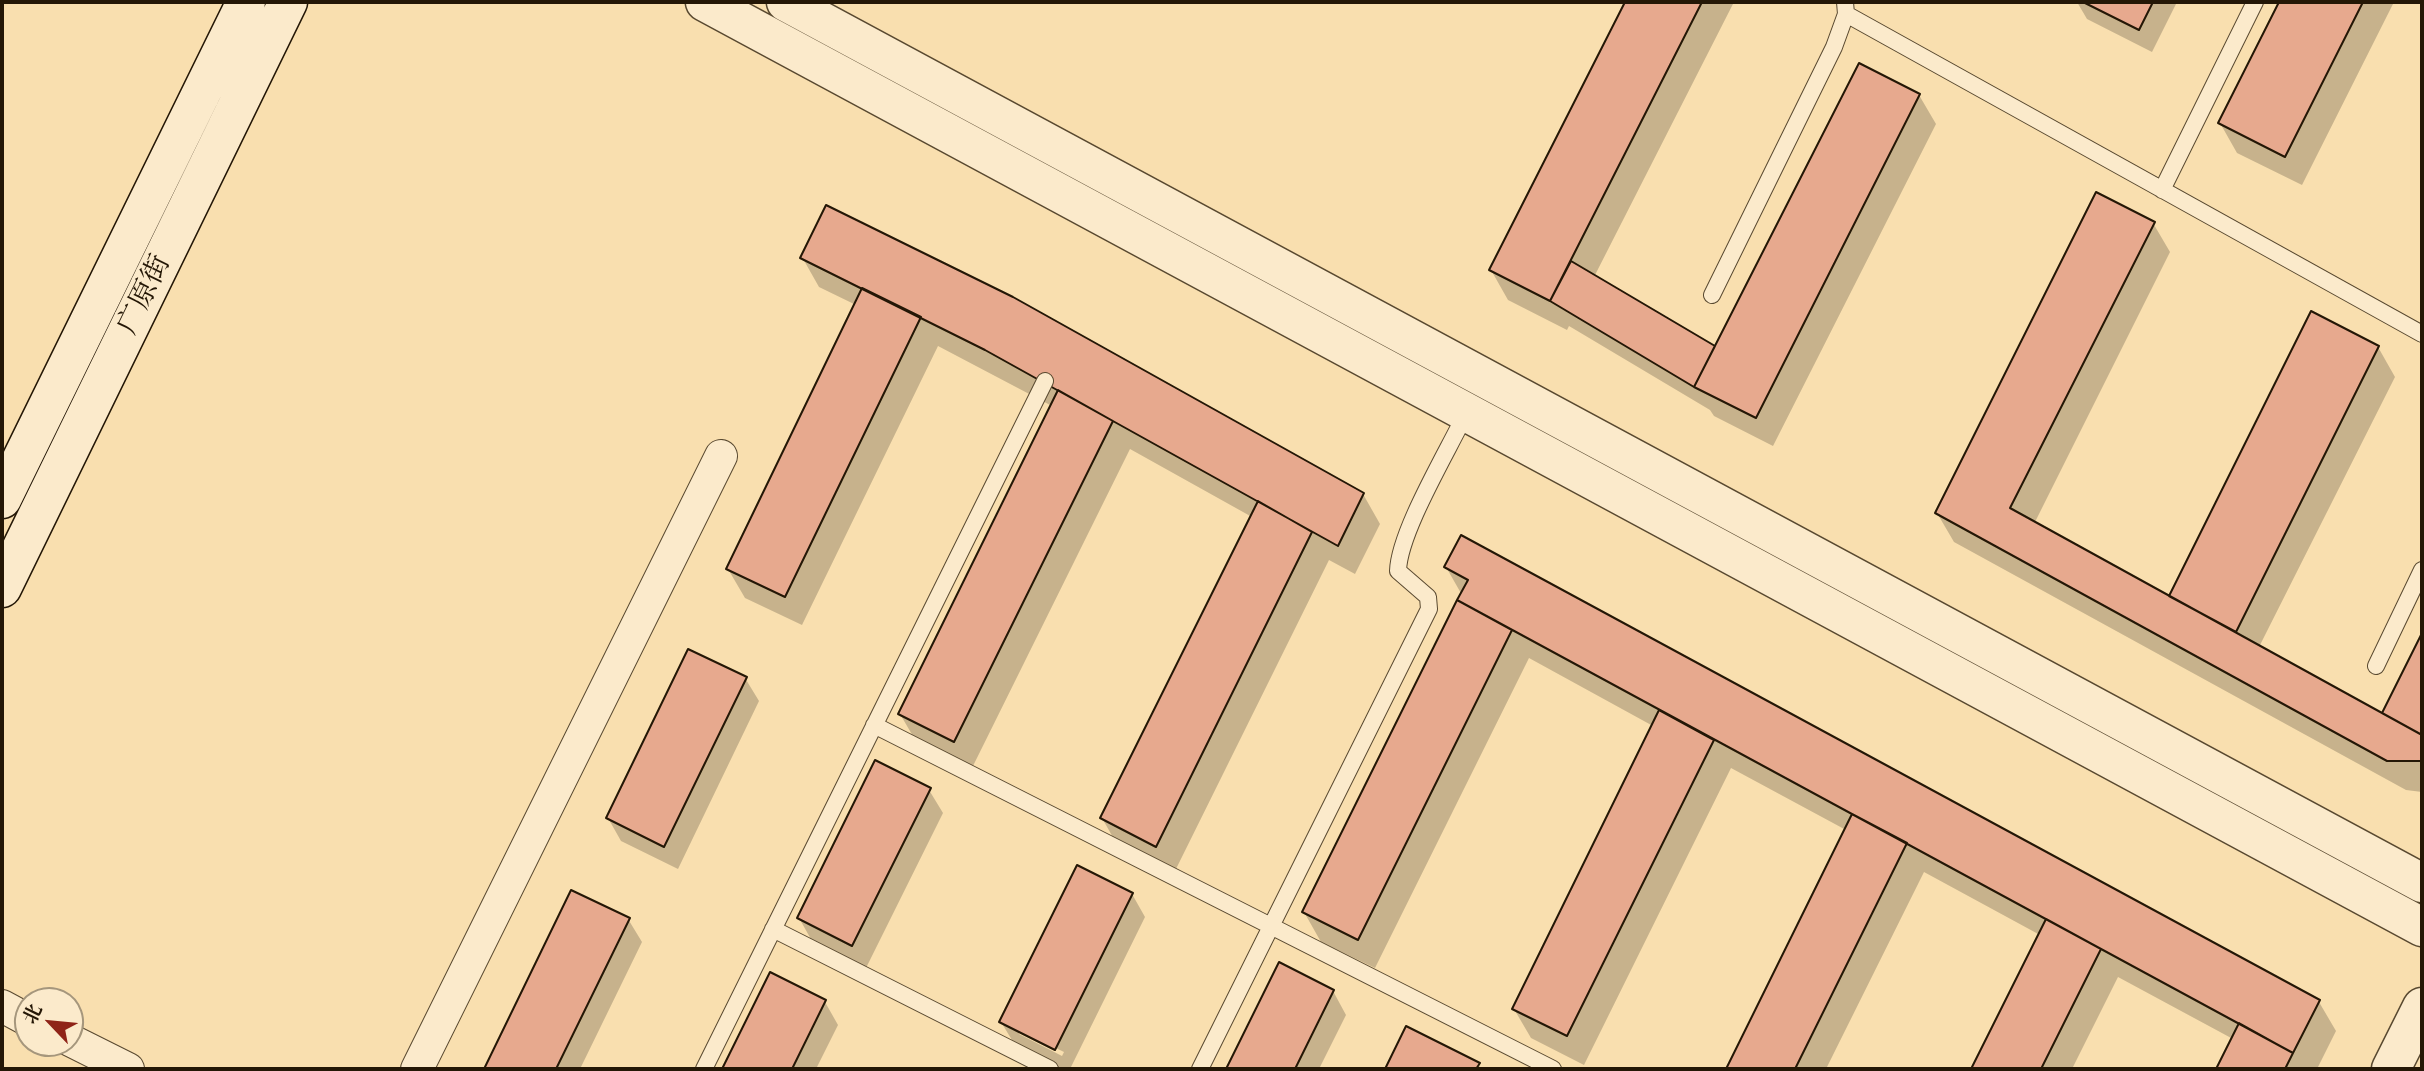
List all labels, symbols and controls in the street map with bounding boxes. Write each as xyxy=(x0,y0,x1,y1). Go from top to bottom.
street label: 广原街 xyxy=(111,250,179,340)
north arrow xyxy=(14,987,84,1057)
text: 北 xyxy=(15,999,49,1028)

